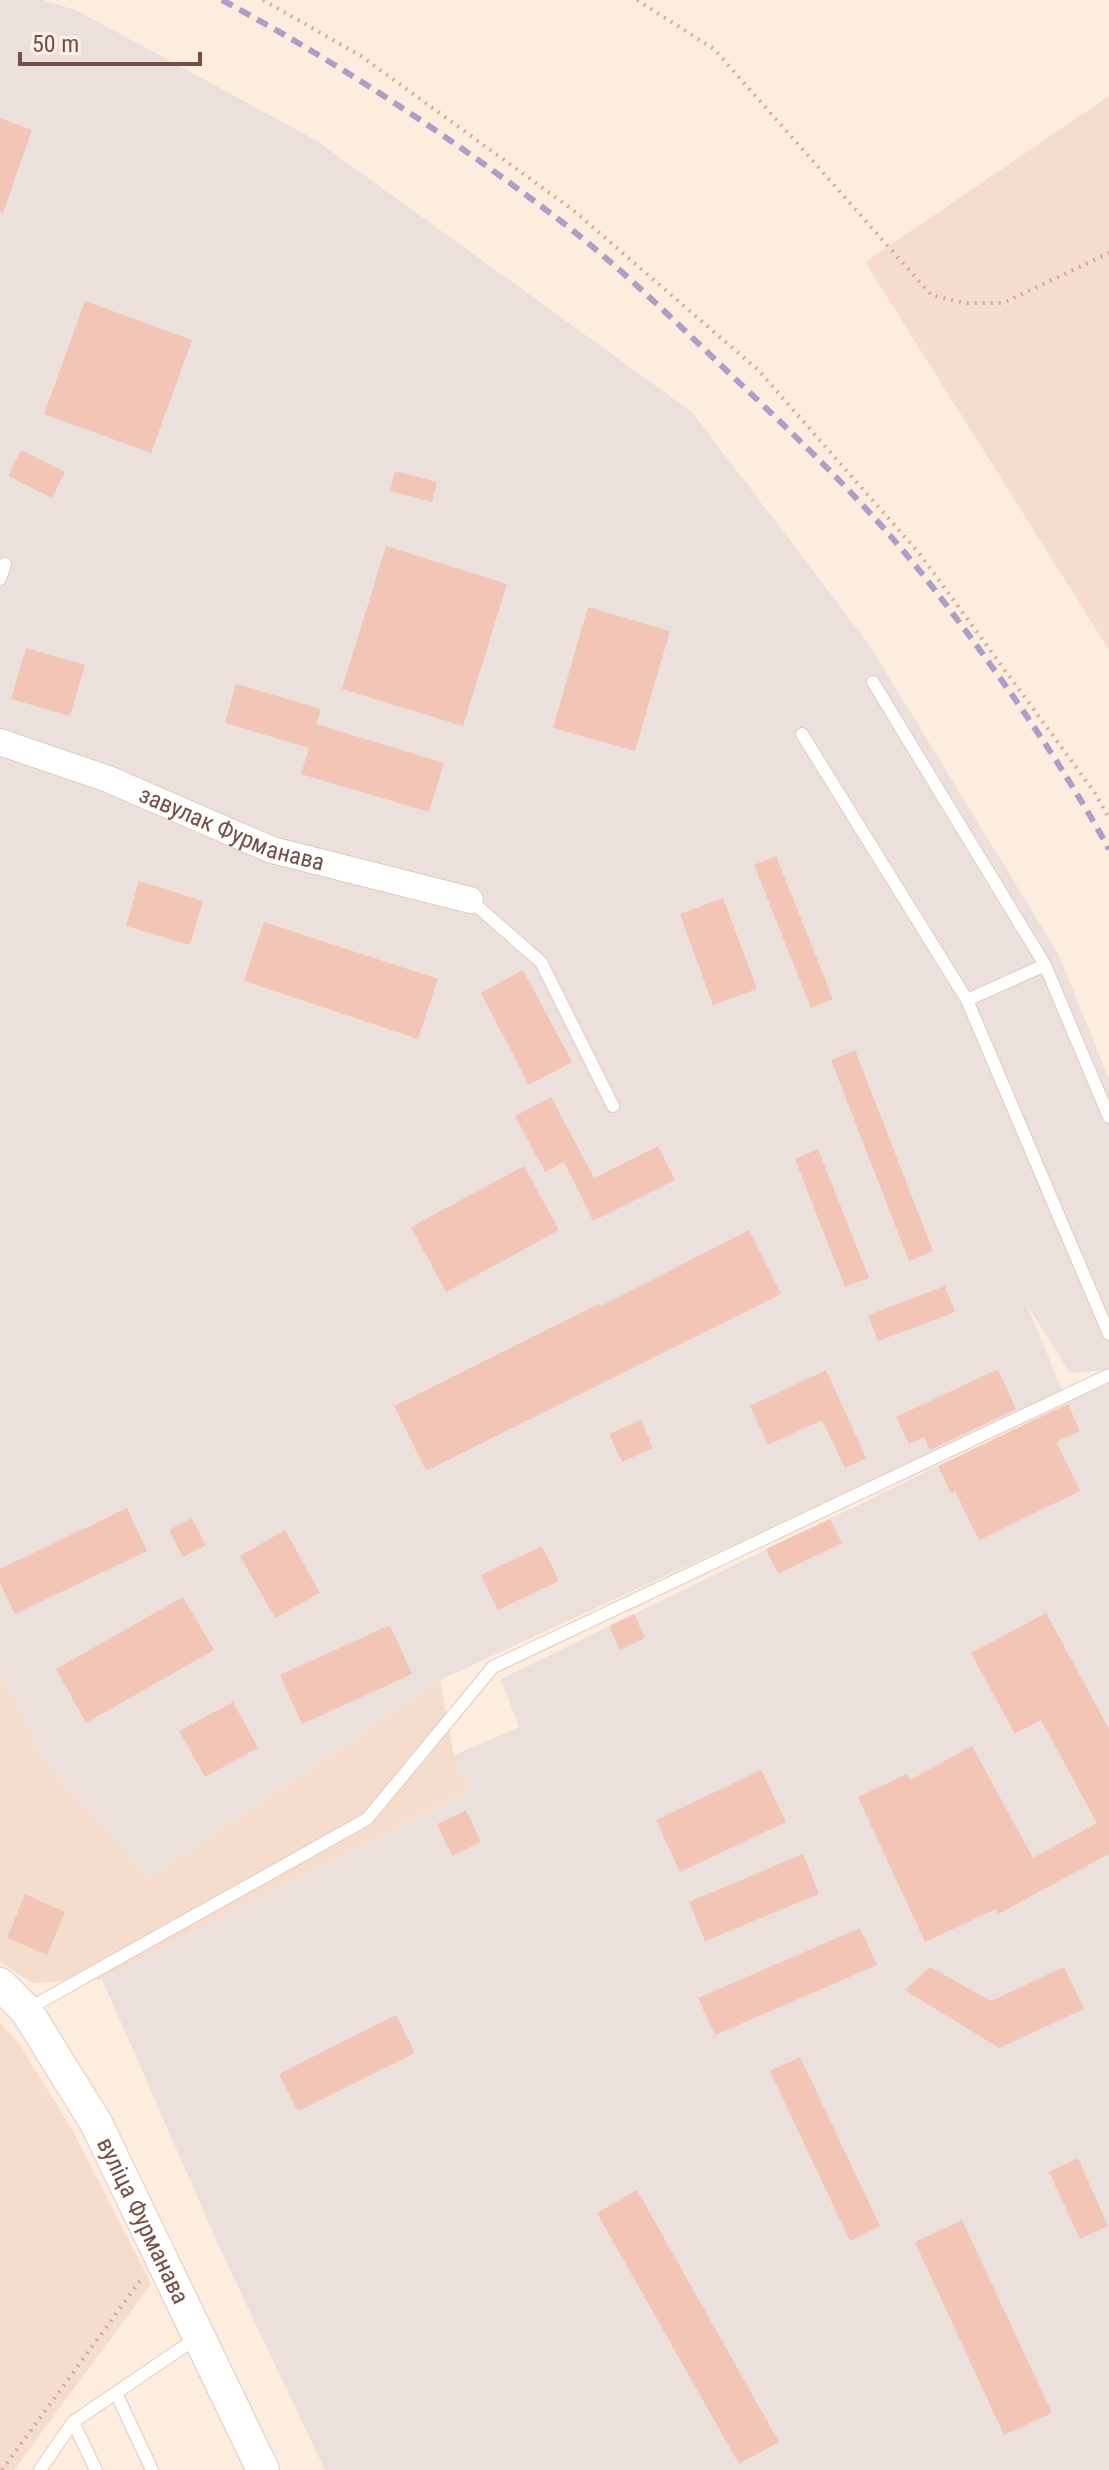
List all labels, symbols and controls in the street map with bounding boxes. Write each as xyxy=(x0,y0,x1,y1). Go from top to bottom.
scale bar xyxy=(20,16,200,66)
text: 50 m xyxy=(32,30,79,58)
street label: завулак Фурманава xyxy=(135,780,327,877)
street label: вуліца Фурманава xyxy=(91,2133,195,2308)

